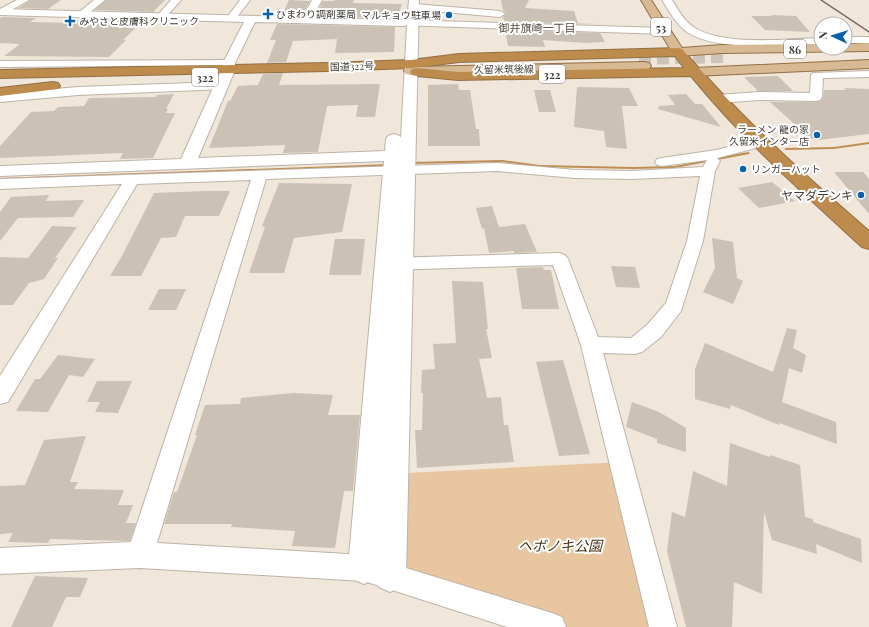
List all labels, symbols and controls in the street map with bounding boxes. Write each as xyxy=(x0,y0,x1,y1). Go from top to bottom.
place label: ひまわり調剤薬局 xyxy=(276,7,356,21)
place label: マルキョウ駐車場 xyxy=(361,8,441,22)
marker: ひまわり調剤薬局 xyxy=(263,9,273,19)
marker: マルキョウ駐車場 xyxy=(444,10,454,20)
place label: みやさと皮膚科クリニック xyxy=(79,14,199,28)
marker: みやさと皮膚科クリニック xyxy=(64,15,76,27)
north arrow xyxy=(813,16,853,56)
road number: 53 xyxy=(651,18,671,36)
district label: 御井旗崎一丁目 xyxy=(498,20,576,35)
text: N xyxy=(815,31,830,40)
road number: 86 xyxy=(784,40,806,58)
street label: 国道322号 xyxy=(330,58,374,74)
street label: 久留米筑後線 xyxy=(474,61,534,77)
road number: 322 xyxy=(539,65,565,83)
road number: 322 xyxy=(192,68,218,86)
place label: ラーメン 龍の家 久留米インター店 xyxy=(729,122,809,148)
marker: ラーメン 龍の家 久留米インター店 xyxy=(812,130,822,140)
place label: リンガーハット xyxy=(751,162,821,176)
marker: リンガーハット xyxy=(738,164,748,174)
place label: ヤマダデンキ xyxy=(781,187,853,203)
marker: ヤマダデンキ xyxy=(856,190,866,200)
park label: ヘボノキ公園 xyxy=(518,536,604,555)

